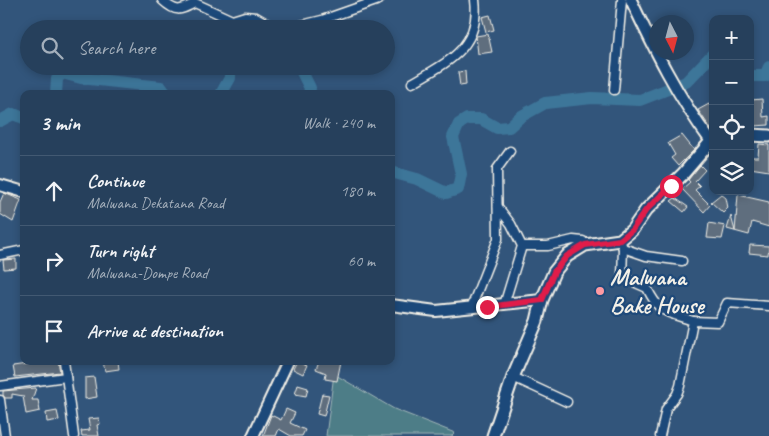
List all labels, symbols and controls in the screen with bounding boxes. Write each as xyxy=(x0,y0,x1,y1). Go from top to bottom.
north arrow xyxy=(649,15,694,60)
map controls xyxy=(709,15,754,195)
button: + xyxy=(709,15,754,60)
search box xyxy=(20,20,395,75)
icon: search xyxy=(38,34,66,62)
text: Search here xyxy=(78,36,155,60)
button: − xyxy=(709,60,754,105)
button: locate xyxy=(709,105,754,150)
text: 3 min xyxy=(40,110,80,136)
text: Walk · 240 m xyxy=(303,113,375,133)
button: layers xyxy=(709,150,754,195)
text: Continue xyxy=(87,169,144,193)
route start xyxy=(660,175,683,198)
icon: ahead xyxy=(40,177,68,205)
text: 180 m xyxy=(341,181,375,201)
text: Malwana Dekatana Road xyxy=(87,193,224,213)
text: Turn right xyxy=(87,239,154,263)
icon: right xyxy=(40,247,68,275)
text: 60 m xyxy=(348,251,375,271)
place label: Malwana Bake House xyxy=(610,262,706,320)
text: Malwana-Dompe Road xyxy=(87,263,208,283)
marker: Malwana Bake House xyxy=(594,285,606,297)
route end xyxy=(476,296,499,319)
icon: arrive xyxy=(40,317,68,345)
text: Arrive at destination xyxy=(87,319,223,343)

